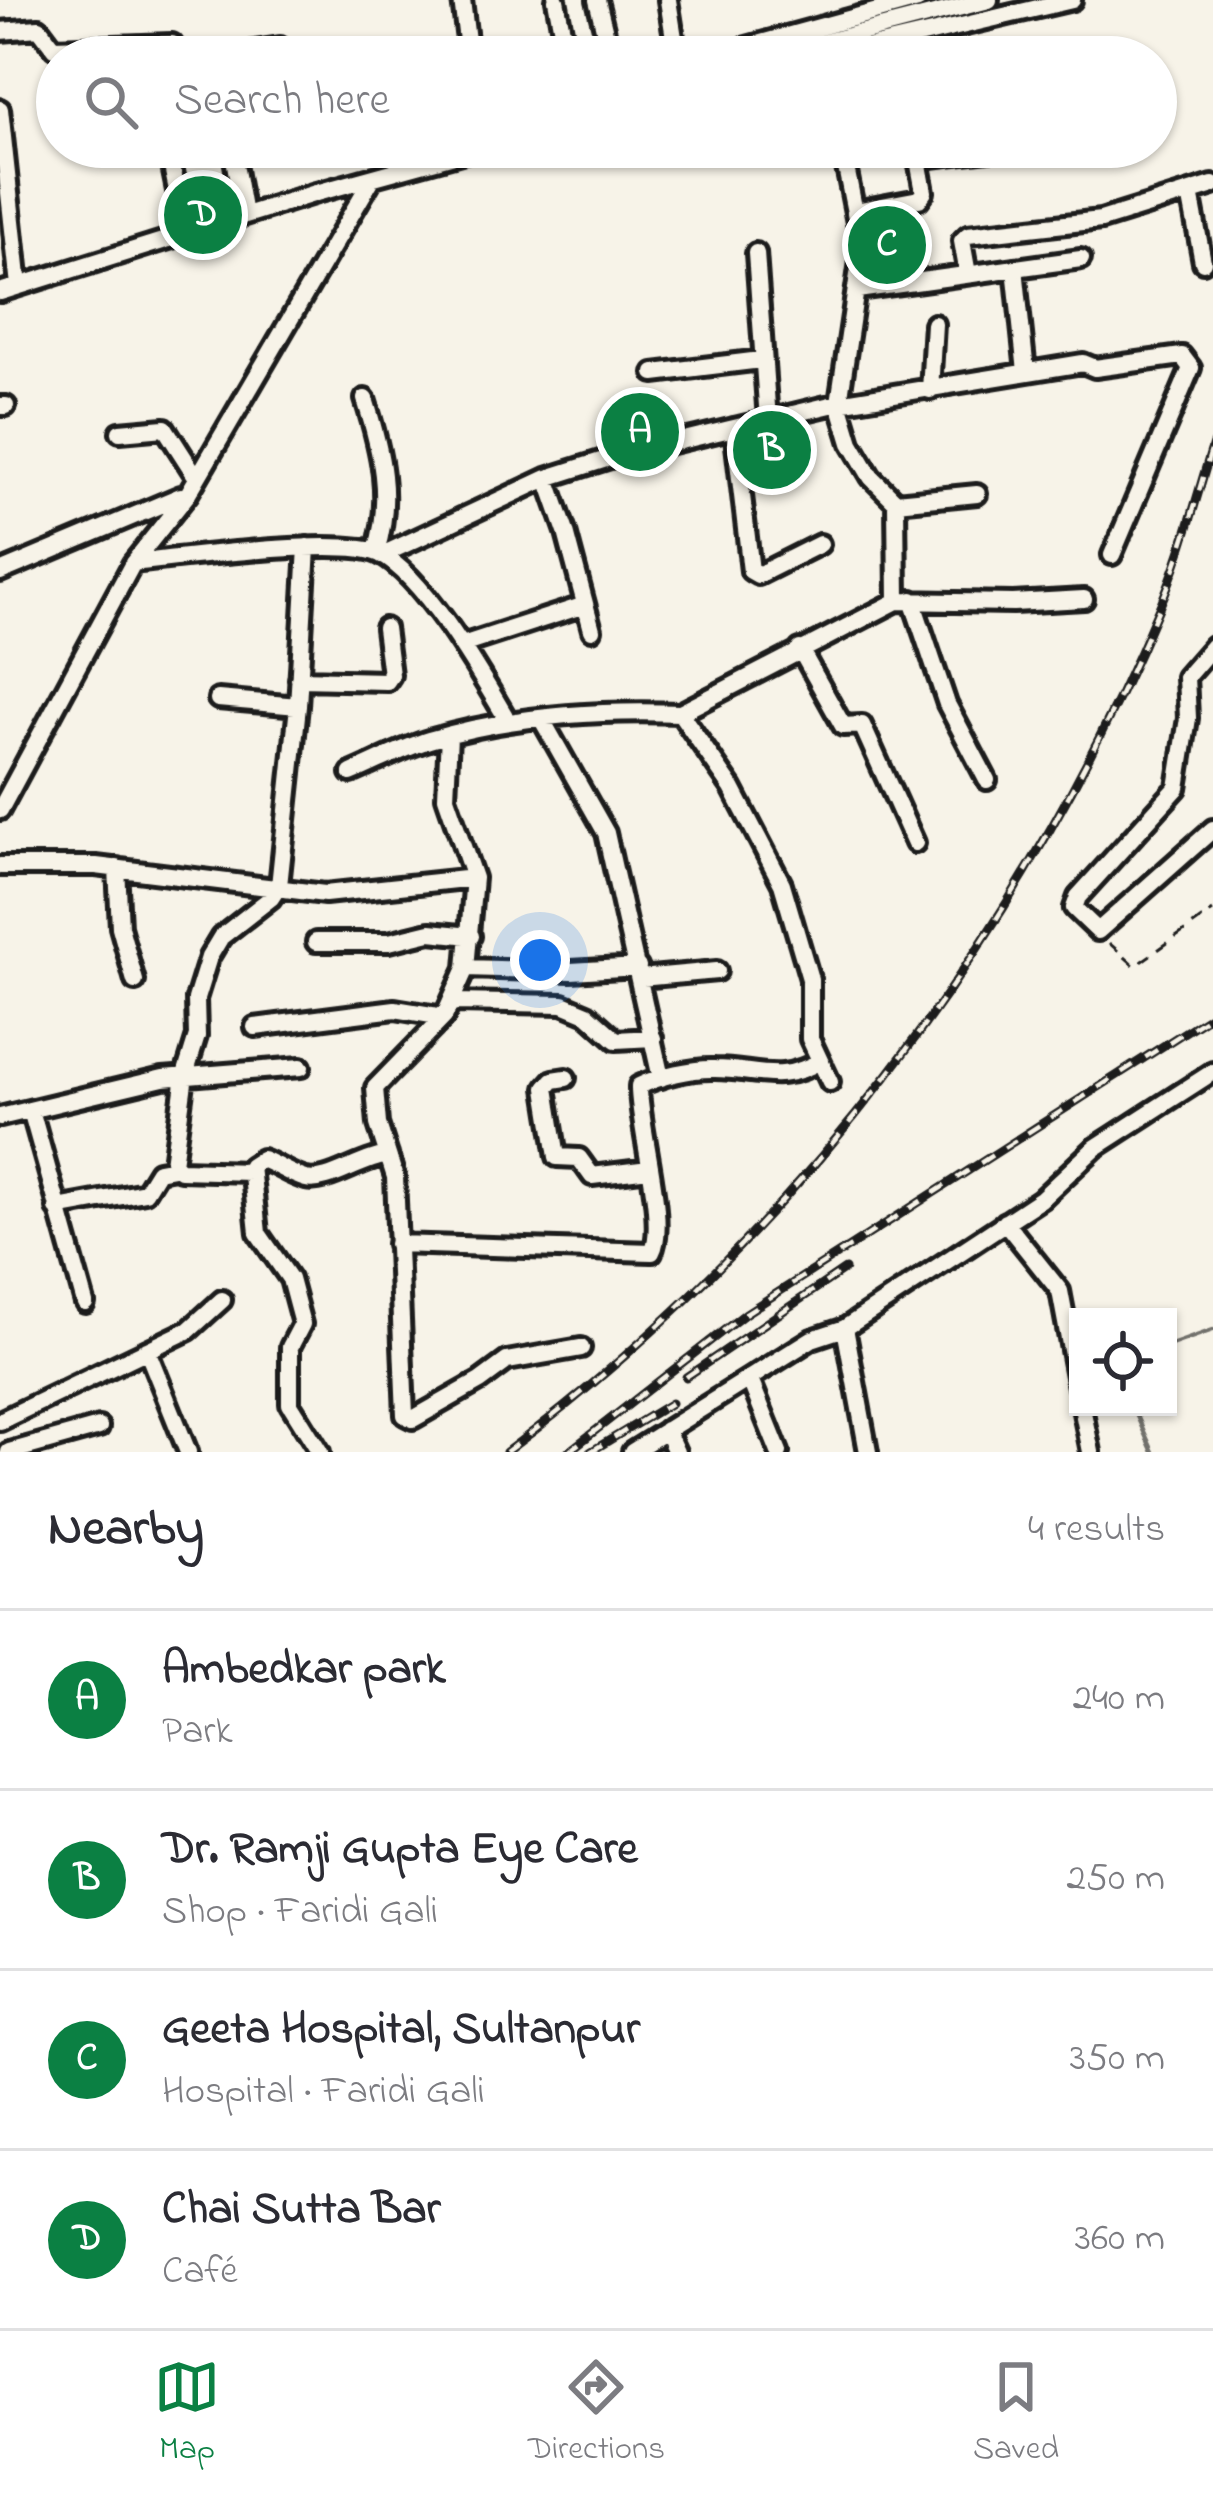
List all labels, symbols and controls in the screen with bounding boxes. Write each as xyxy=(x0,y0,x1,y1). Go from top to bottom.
search box xyxy=(36,36,1177,168)
icon: search xyxy=(78,69,144,135)
text: Search here xyxy=(174,69,390,135)
pin: D xyxy=(164,170,242,260)
pin: C xyxy=(848,200,926,290)
pin: A xyxy=(601,387,679,477)
pin: B xyxy=(733,405,811,495)
your location xyxy=(510,930,570,990)
map controls xyxy=(1069,1308,1177,1416)
button: locate xyxy=(1069,1308,1177,1416)
text: Nearby xyxy=(48,1493,204,1568)
text: 4 results xyxy=(1028,1502,1165,1559)
text: Ambedkar park xyxy=(162,1638,446,1704)
text: A xyxy=(75,1671,99,1728)
text: 240 m xyxy=(1073,1671,1165,1728)
text: Park xyxy=(162,1704,232,1761)
text: Dr. Ramji Gupta Eye Care xyxy=(162,1818,638,1884)
text: B xyxy=(74,1851,100,1908)
text: 250 m xyxy=(1066,1851,1165,1908)
text: Shop · Faridi Gali xyxy=(162,1884,438,1941)
text: Geeta Hospital, Sultanpur xyxy=(162,1998,640,2064)
text: C xyxy=(76,2031,98,2088)
text: 350 m xyxy=(1070,2031,1165,2088)
text: Hospital · Faridi Gali xyxy=(162,2064,485,2121)
text: Chai Sutta Bar xyxy=(162,2178,441,2244)
text: D xyxy=(73,2211,101,2268)
text: 360 m xyxy=(1075,2211,1165,2268)
text: Café xyxy=(162,2244,238,2301)
tab: Map xyxy=(154,2354,220,2474)
tab: Directions xyxy=(528,2354,665,2474)
tab: Saved xyxy=(973,2354,1059,2474)

